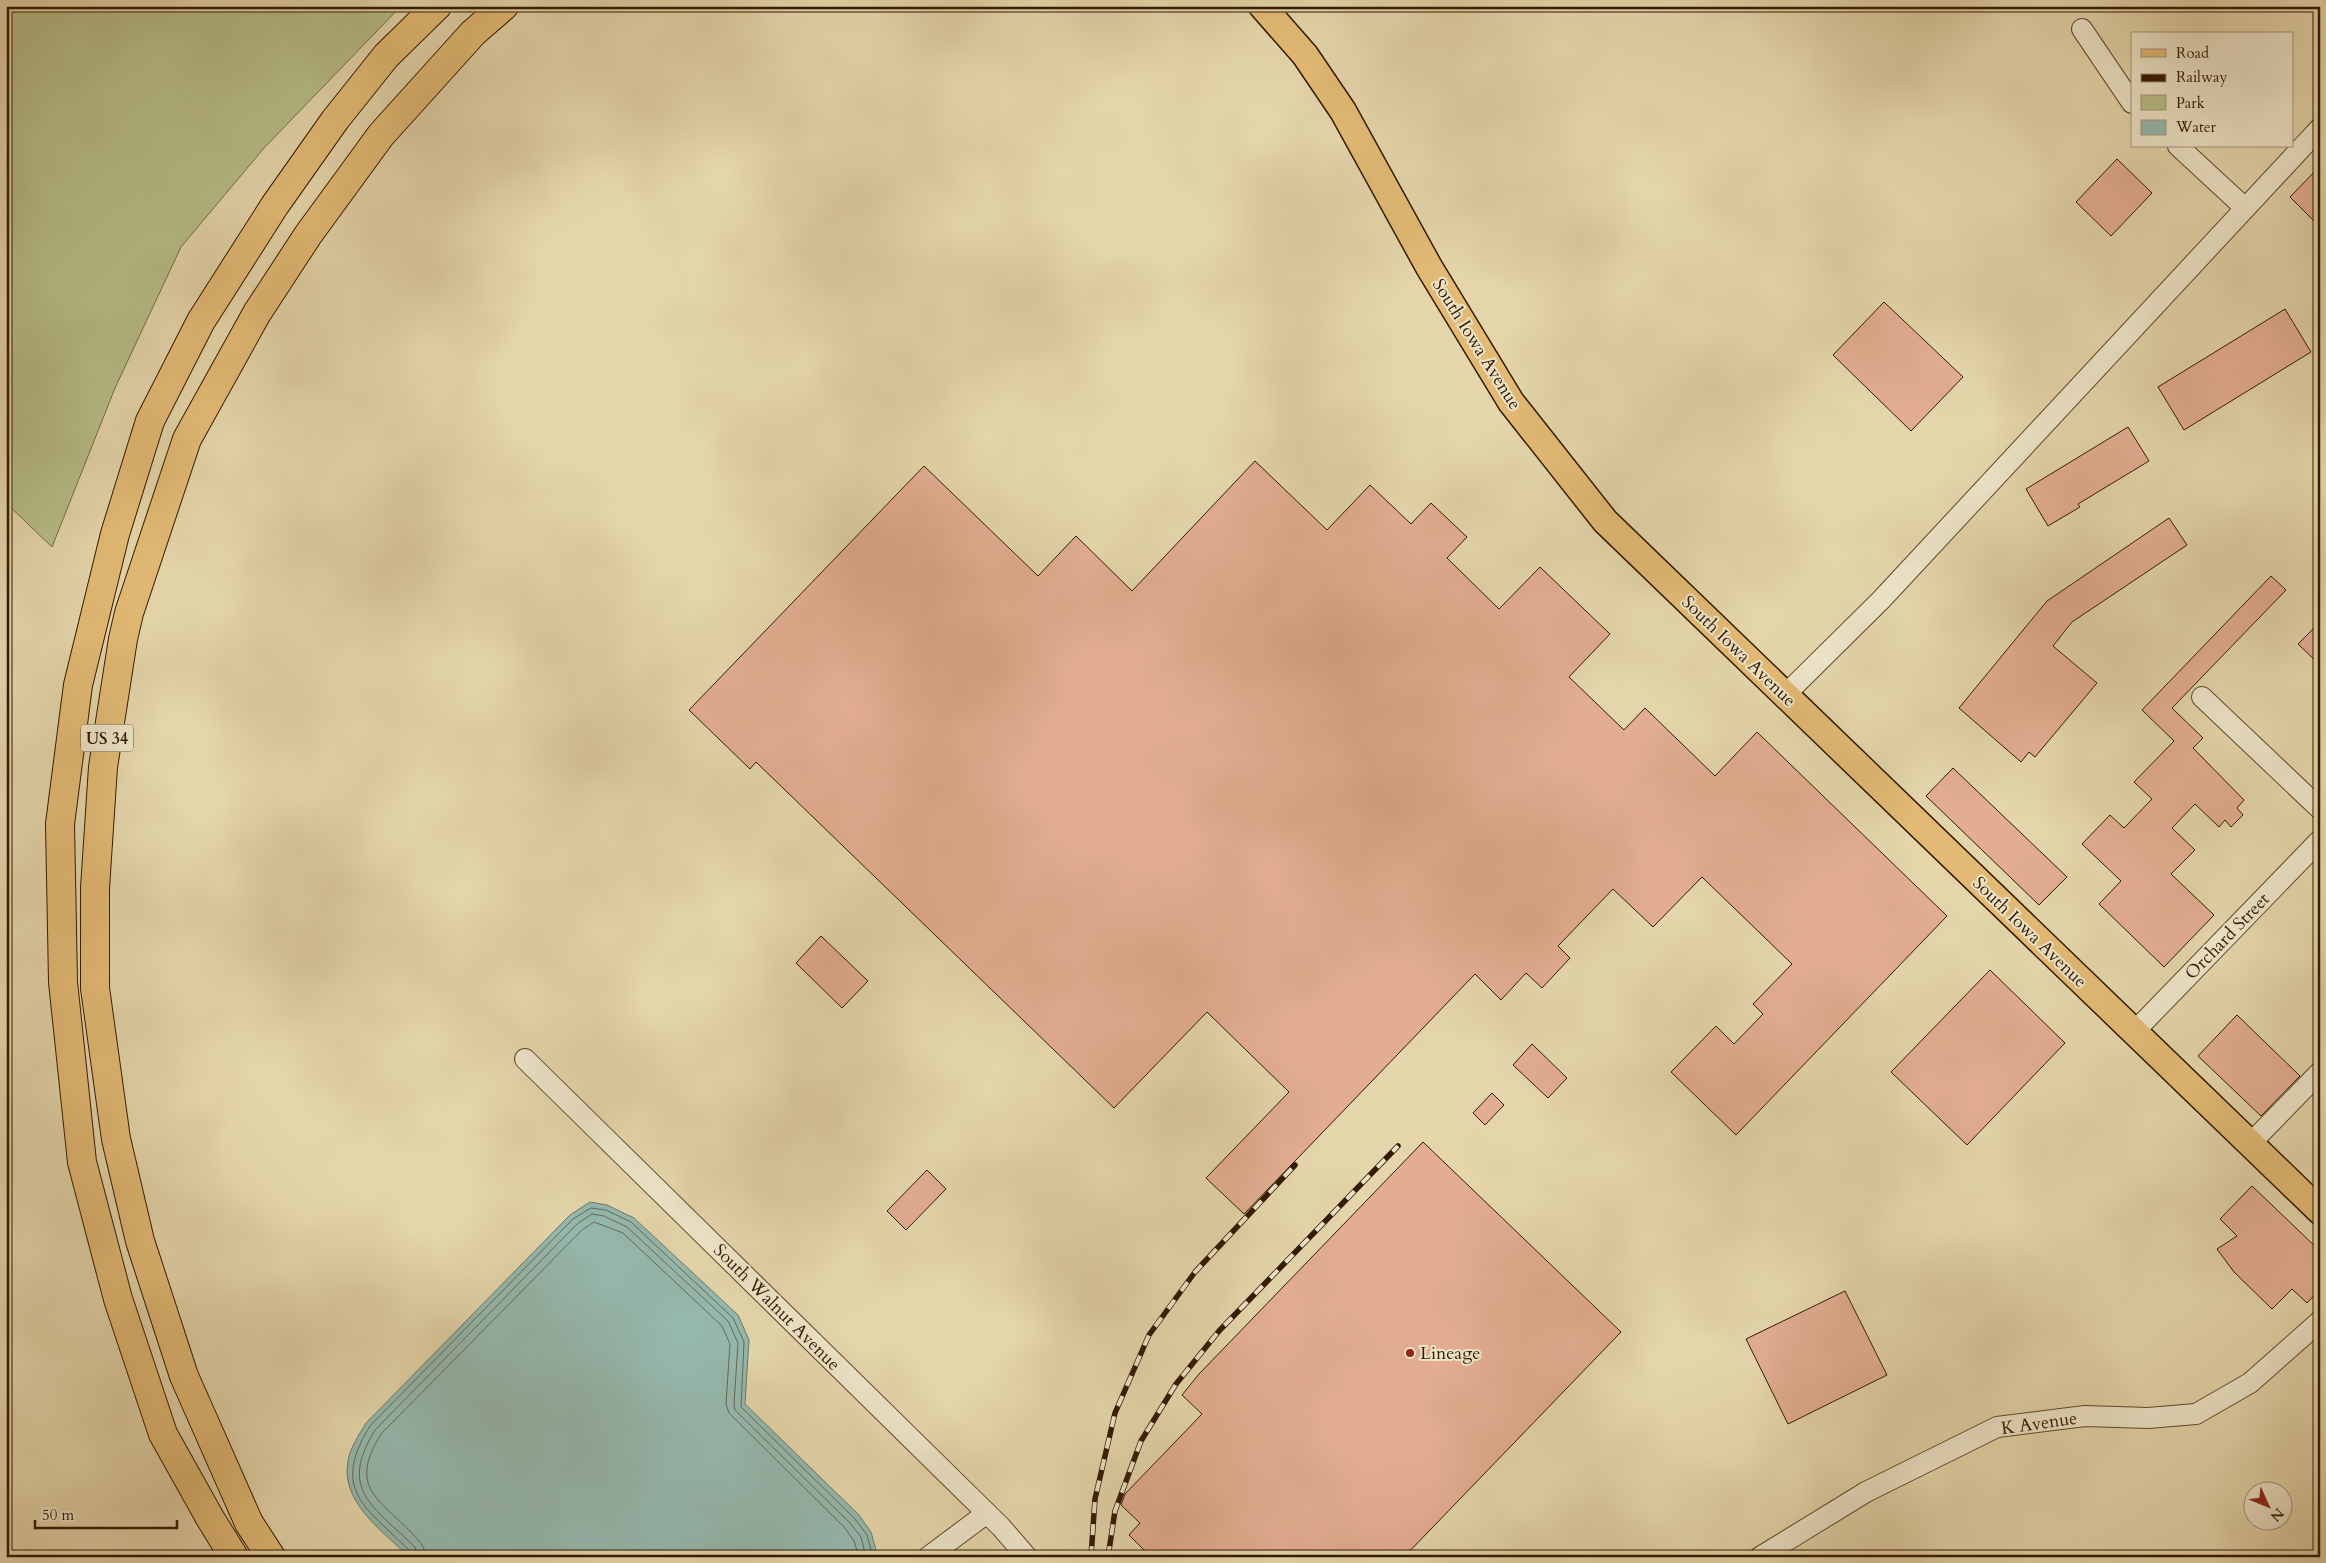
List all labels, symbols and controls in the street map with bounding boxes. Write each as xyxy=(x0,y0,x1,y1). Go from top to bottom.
legend xyxy=(2131,32,2294,148)
text: Road xyxy=(2176,43,2209,63)
text: Railway xyxy=(2176,67,2227,87)
text: Park xyxy=(2176,93,2205,113)
text: Water xyxy=(2175,117,2217,137)
street label: South Iowa Avenue xyxy=(1426,274,1527,415)
street label: South Iowa Avenue xyxy=(1676,590,1801,713)
road number: US 34 xyxy=(81,724,133,751)
street label: South Iowa Avenue xyxy=(1967,871,2092,994)
street label: Orchard Street xyxy=(2179,887,2276,985)
street label: South Walnut Avenue xyxy=(708,1238,846,1376)
place label: Lineage xyxy=(1420,1341,1480,1366)
marker: Lineage xyxy=(1404,1347,1416,1359)
street label: K Avenue xyxy=(1999,1406,2079,1441)
north arrow xyxy=(2244,1480,2294,1530)
scale bar xyxy=(35,1498,178,1530)
text: N xyxy=(2266,1504,2288,1526)
text: 50 m xyxy=(42,1505,74,1525)

